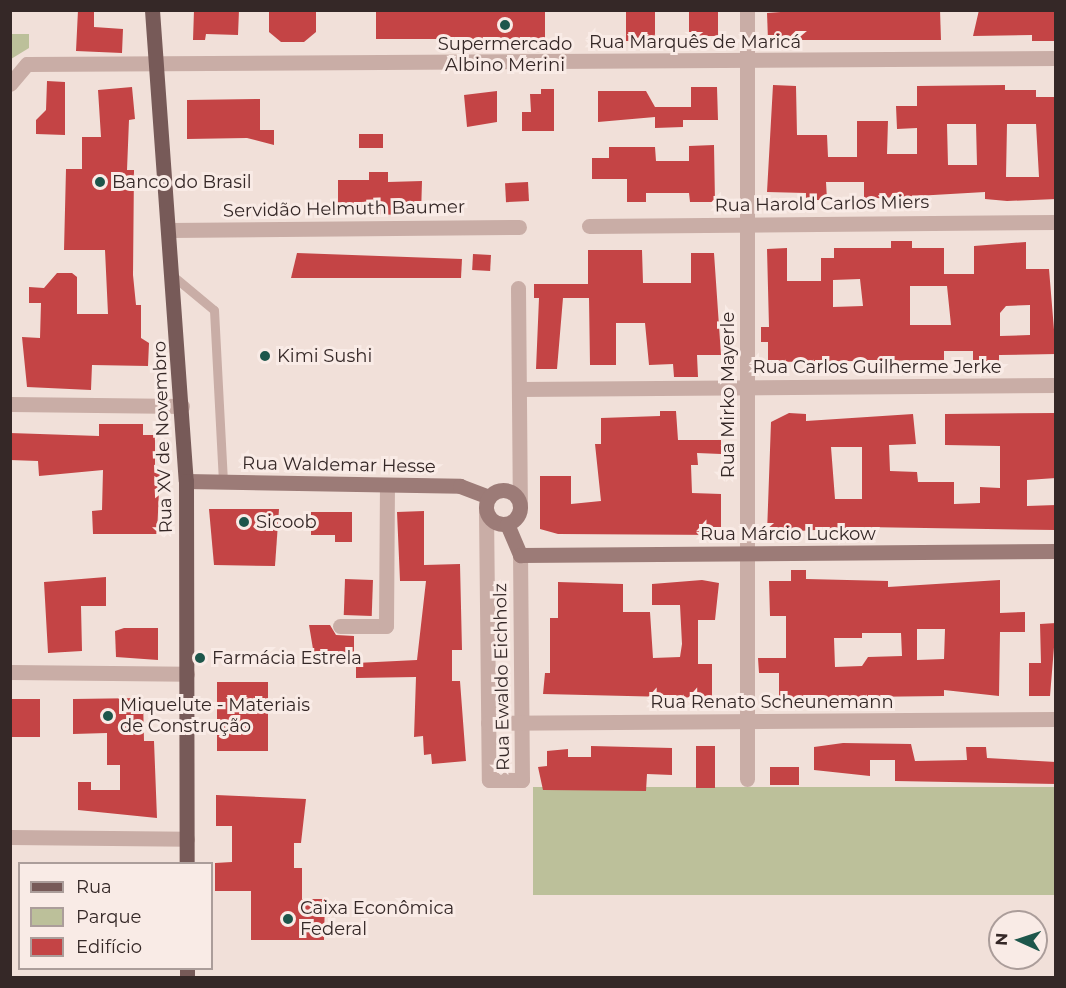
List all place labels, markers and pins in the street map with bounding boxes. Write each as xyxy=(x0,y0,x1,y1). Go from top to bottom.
marker: Supermercado Albino Merini xyxy=(498,18,512,32)
place label: Supermercado Albino Merini xyxy=(438,34,572,76)
place label: Banco do Brasil xyxy=(112,171,252,193)
marker: Banco do Brasil xyxy=(93,175,107,189)
place label: Kimi Sushi xyxy=(277,345,372,367)
marker: Kimi Sushi xyxy=(258,349,272,363)
place label: Sicoob xyxy=(256,511,317,533)
marker: Sicoob xyxy=(237,515,251,529)
place label: Farmácia Estrela xyxy=(212,647,362,669)
marker: Farmácia Estrela xyxy=(193,651,207,665)
place label: Miquelute - Materiais de Construção xyxy=(120,695,310,738)
marker: Miquelute - Materiais de Construção xyxy=(101,709,115,723)
place label: Caixa Econômica Federal xyxy=(300,898,454,940)
marker: Caixa Econômica Federal xyxy=(281,912,295,926)

